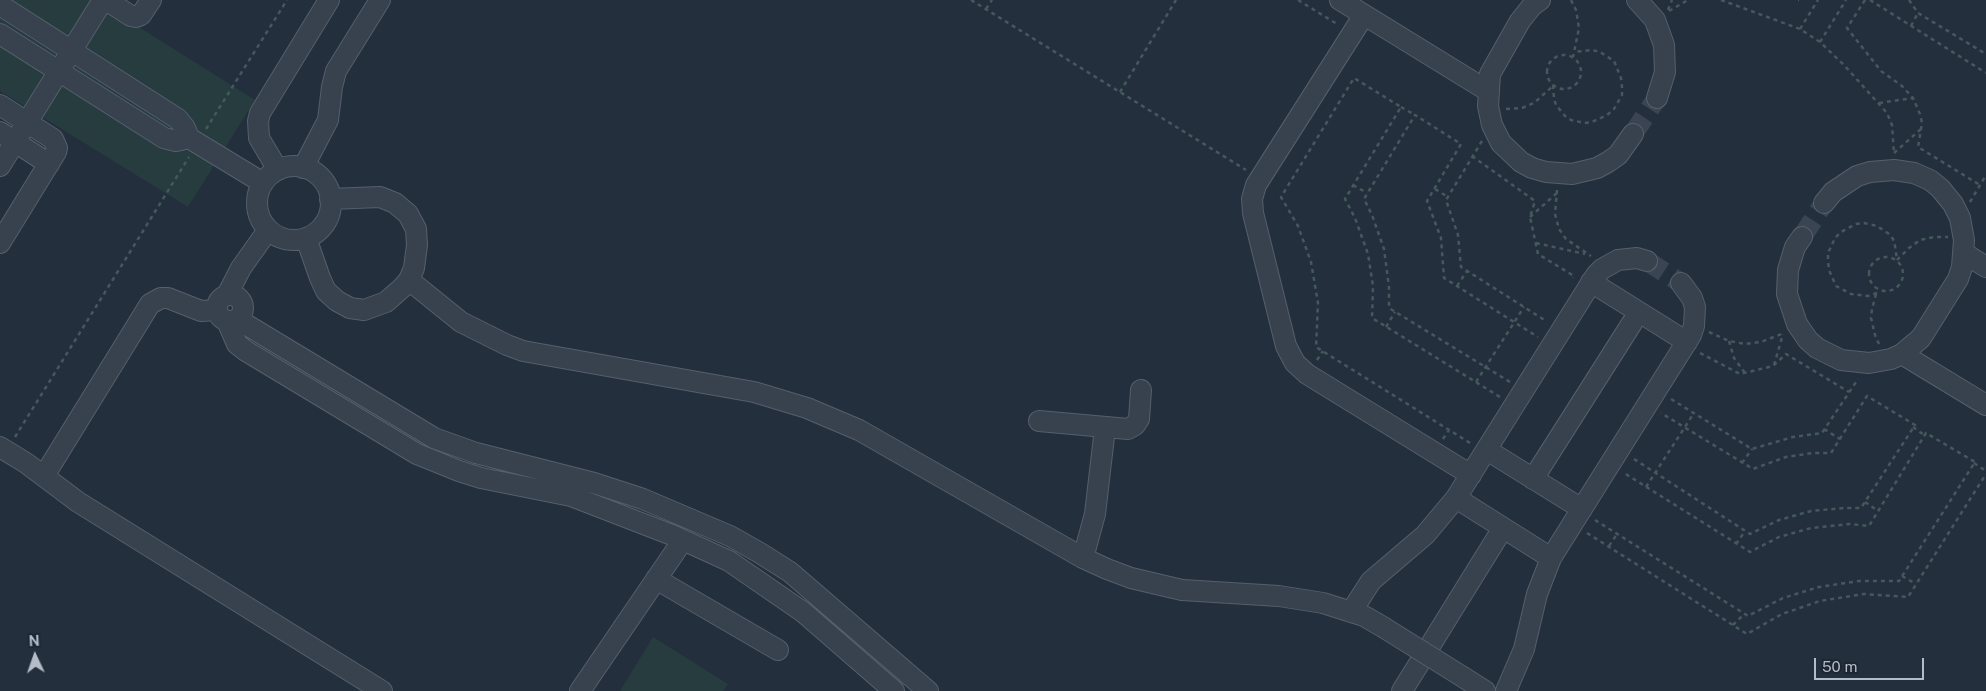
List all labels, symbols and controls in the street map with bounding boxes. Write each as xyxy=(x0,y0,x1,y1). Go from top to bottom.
north arrow xyxy=(10,631,60,681)
text: N xyxy=(28,633,40,649)
scale bar xyxy=(1816,648,1926,680)
text: 50 m xyxy=(1822,658,1857,675)

